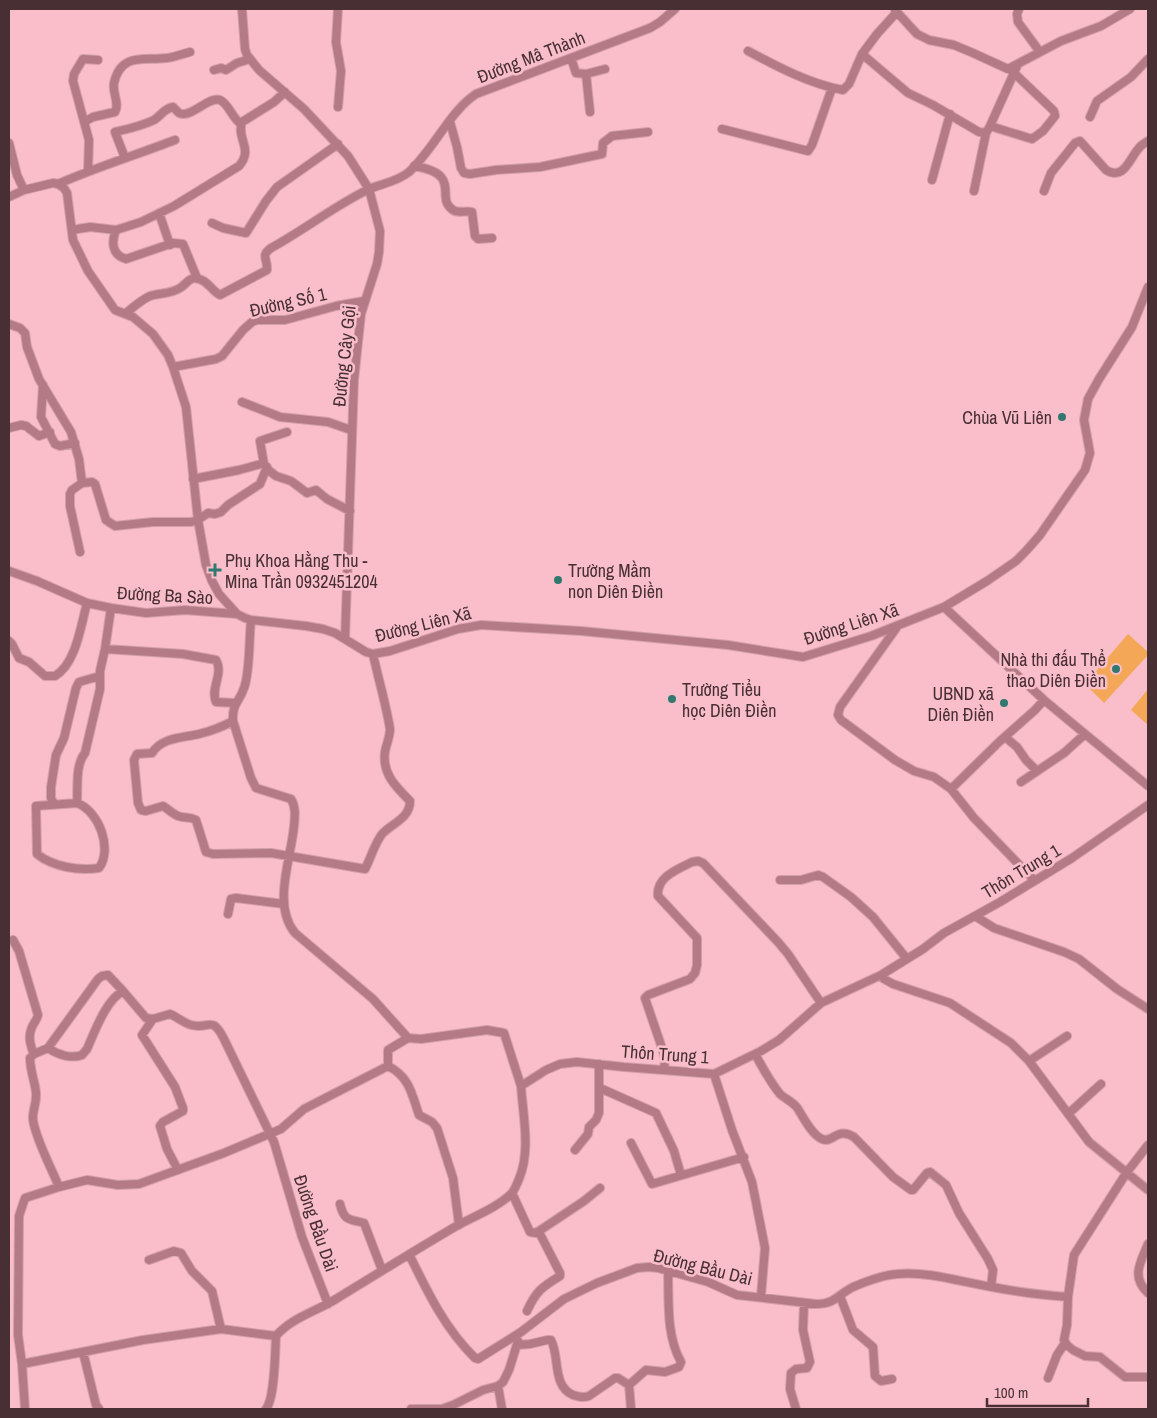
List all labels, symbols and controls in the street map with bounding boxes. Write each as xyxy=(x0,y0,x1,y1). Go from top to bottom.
street label: Đường Mâ Thành xyxy=(473,25,589,89)
street label: Đường Số 1 xyxy=(247,281,330,323)
street label: Đường Cây Gội xyxy=(326,304,362,408)
place label: Chùa Vũ Liên xyxy=(962,405,1052,430)
marker: Chùa Vũ Liên xyxy=(1056,411,1068,423)
place label: Phụ Khoa Hằng Thu - Mina Trần 0932451204 xyxy=(225,548,378,594)
place label: Trường Mầm non Diên Điền xyxy=(568,558,663,604)
marker: Phụ Khoa Hằng Thu - Mina Trần 0932451204 xyxy=(209,564,221,576)
marker: Trường Mầm non Diên Điền xyxy=(552,574,564,586)
street label: Đường Ba Sào xyxy=(116,580,214,610)
street label: Đường Liên Xã xyxy=(800,597,902,651)
street label: Đường Liên Xã xyxy=(372,600,474,648)
place label: Nhà thi đấu Thể thao Diên Điền xyxy=(1000,647,1106,693)
marker: Nhà thi đấu Thể thao Diên Điền xyxy=(1110,663,1122,675)
place label: Trường Tiểu học Diên Điền xyxy=(682,677,776,723)
place label: UBND xã Diên Điền xyxy=(928,681,994,727)
marker: Trường Tiểu học Diên Điền xyxy=(666,693,678,705)
marker: UBND xã Diên Điền xyxy=(998,697,1010,709)
street label: Thôn Trung 1 xyxy=(977,837,1066,904)
street label: Thôn Trung 1 xyxy=(620,1038,710,1070)
street label: Đường Bầu Dài xyxy=(288,1171,344,1275)
street label: Đường Bầu Dài xyxy=(651,1243,755,1291)
scale bar xyxy=(987,1376,1088,1408)
text: 100 m xyxy=(994,1382,1028,1403)

